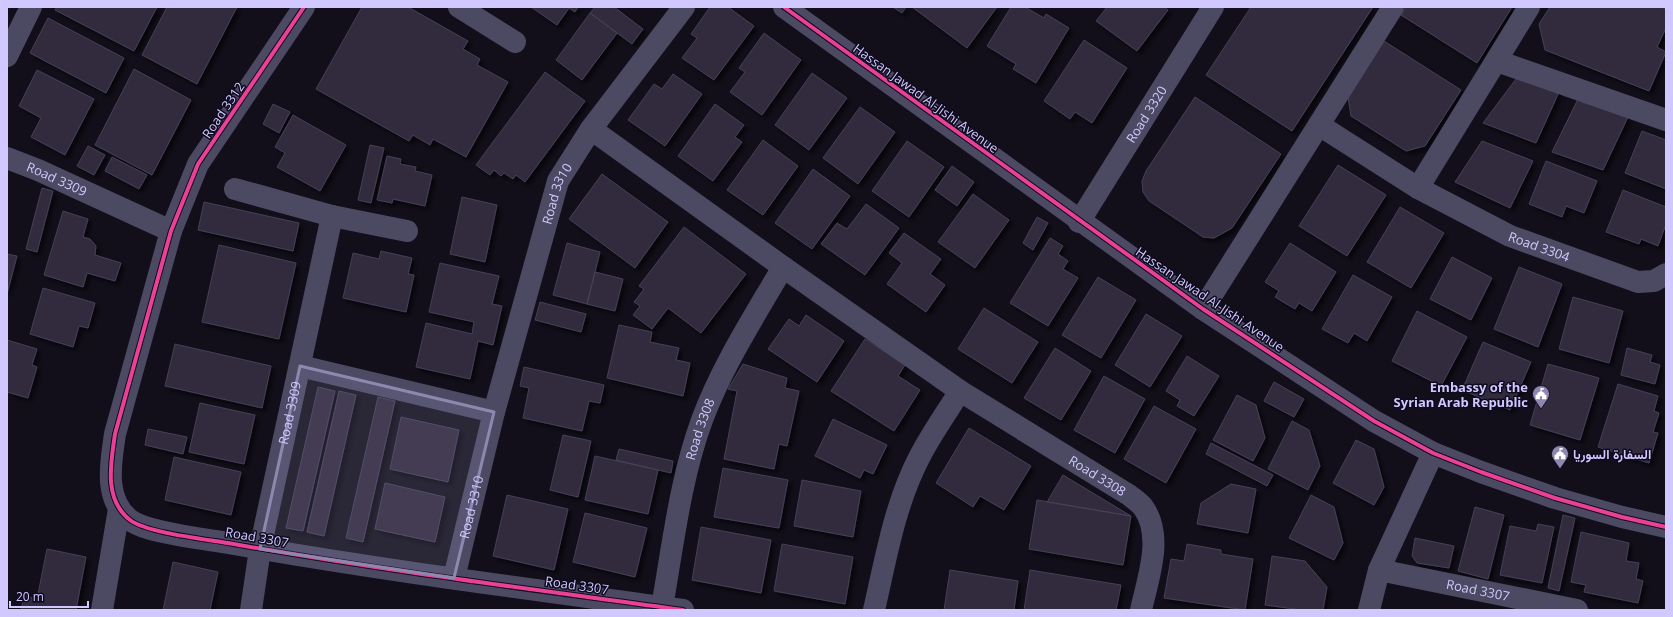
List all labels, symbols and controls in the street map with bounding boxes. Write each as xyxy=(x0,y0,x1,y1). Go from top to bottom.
street label: Hassan Jawad Al-Jishi Avenue xyxy=(850,39,1002,157)
street label: Road 3312 xyxy=(198,78,248,142)
street label: Road 3320 xyxy=(1122,82,1171,146)
street label: Road 3309 xyxy=(24,158,90,200)
street label: Road 3310 xyxy=(537,160,576,226)
street label: Road 3304 xyxy=(1506,227,1573,266)
street label: Hassan Jawad Al-Jishi Avenue xyxy=(1132,242,1288,356)
place label: Embassy of the Syrian Arab Republic xyxy=(1394,378,1528,411)
street label: Road 3309 xyxy=(274,380,305,446)
public building icon: Embassy of the Syrian Arab Republic xyxy=(1531,384,1551,409)
street label: Road 3308 xyxy=(681,396,719,462)
public building icon: السفارة السوريا xyxy=(1550,444,1570,469)
place label: السفارة السوريا xyxy=(1573,445,1651,463)
street label: Road 3308 xyxy=(1065,451,1130,500)
street label: Road 3310 xyxy=(455,474,487,540)
street label: Road 3307 xyxy=(224,523,290,551)
street label: Road 3307 xyxy=(544,572,610,598)
street label: Road 3307 xyxy=(1445,575,1511,605)
scale bar xyxy=(10,583,88,609)
text: 20 m xyxy=(16,588,44,605)

